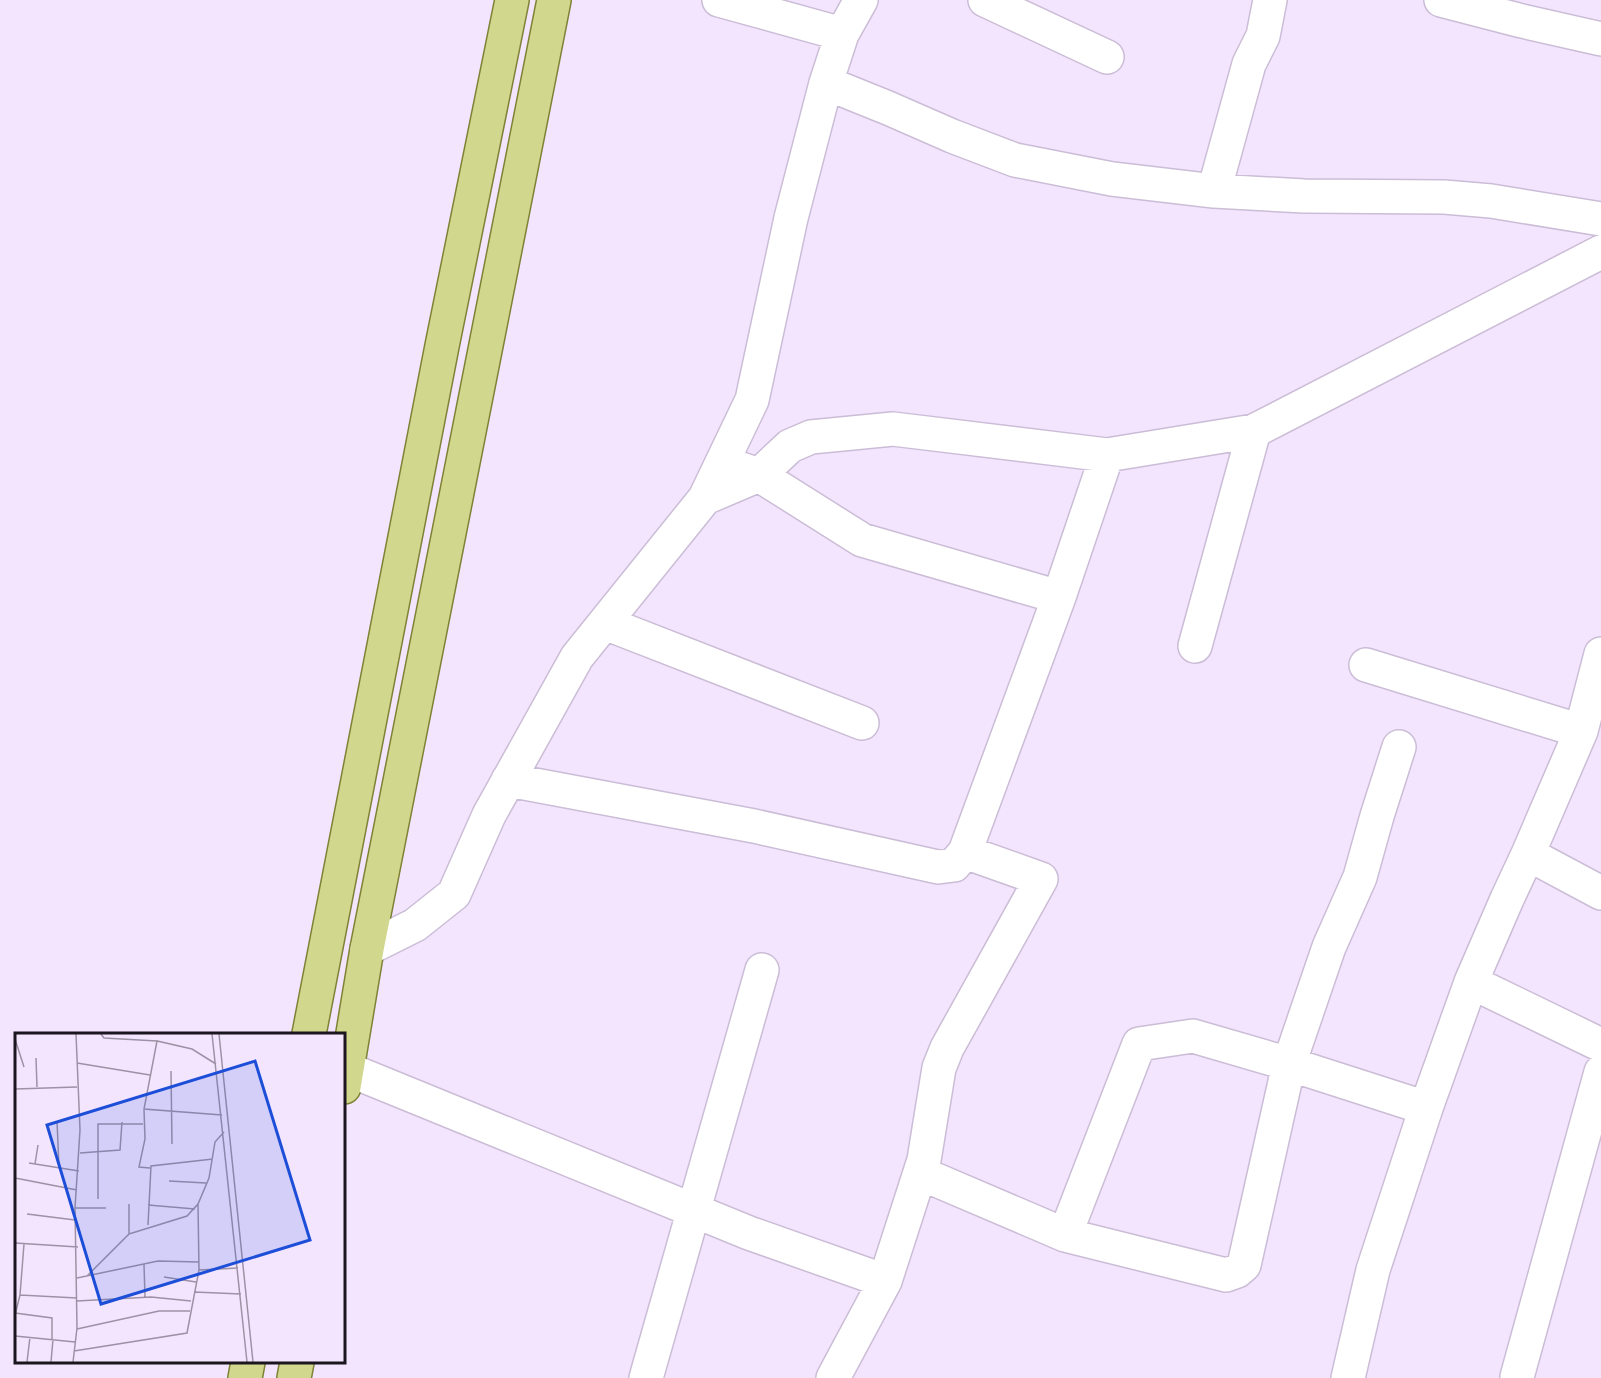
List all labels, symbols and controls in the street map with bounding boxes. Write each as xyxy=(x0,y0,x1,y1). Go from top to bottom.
inset map xyxy=(15,1033,345,1363)

